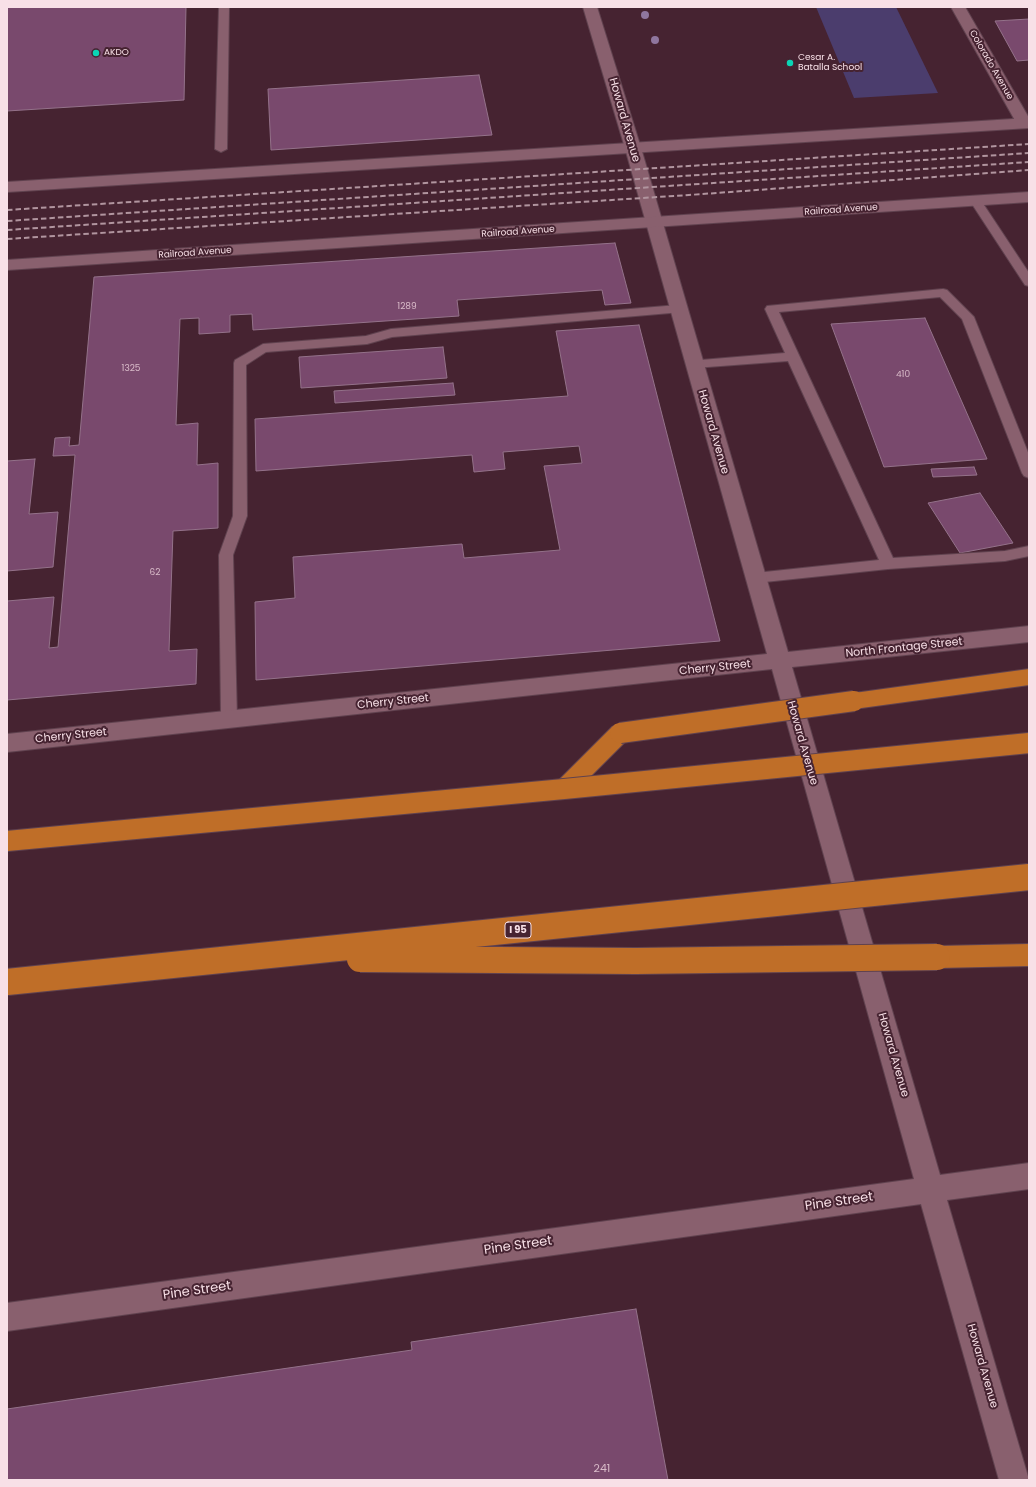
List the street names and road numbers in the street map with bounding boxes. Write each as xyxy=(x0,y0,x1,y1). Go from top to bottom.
street label: Colorado Avenue xyxy=(967,28,1015,102)
street label: Howard Avenue xyxy=(606,76,642,164)
street label: Railroad Avenue xyxy=(804,202,878,218)
street label: Railroad Avenue xyxy=(481,224,555,240)
street label: Railroad Avenue xyxy=(158,245,232,261)
street label: Howard Avenue xyxy=(695,388,731,476)
street label: North Frontage Street xyxy=(845,635,963,661)
street label: Cherry Street xyxy=(679,658,751,678)
street label: Cherry Street xyxy=(357,692,429,712)
street label: Howard Avenue xyxy=(784,699,820,787)
street label: Cherry Street xyxy=(35,726,107,746)
road number: I 95 xyxy=(505,922,531,938)
street label: Howard Avenue xyxy=(875,1011,911,1099)
street label: Pine Street xyxy=(804,1189,874,1215)
street label: Pine Street xyxy=(483,1233,553,1259)
street label: Pine Street xyxy=(162,1278,232,1304)
street label: Howard Avenue xyxy=(964,1322,1000,1410)

